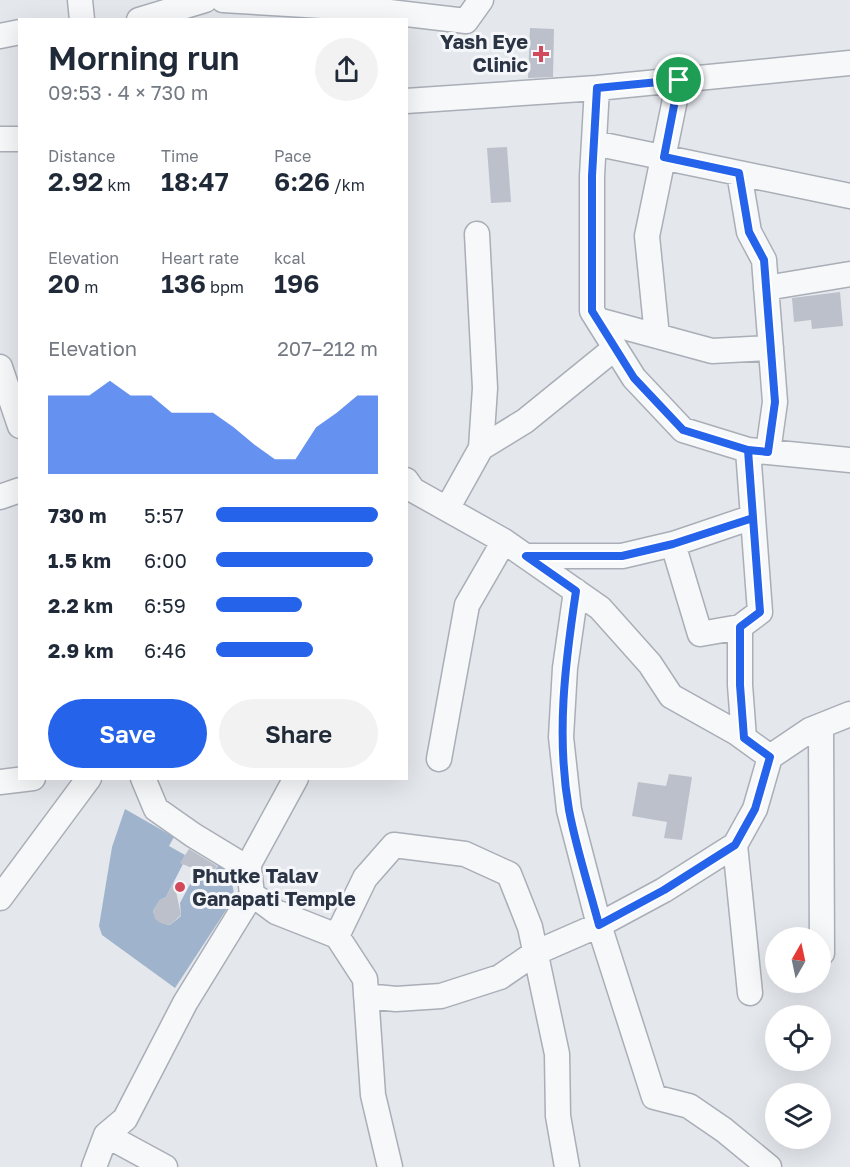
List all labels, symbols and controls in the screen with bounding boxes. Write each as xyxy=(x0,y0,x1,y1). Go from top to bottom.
place label: Yash Eye Clinic xyxy=(440,29,528,76)
text: Morning run xyxy=(48,38,240,77)
button: share xyxy=(315,38,378,101)
marker: Yash Eye Clinic xyxy=(532,45,550,63)
pin xyxy=(653,54,704,105)
icon: arrive xyxy=(662,63,695,96)
text: 09:53 · 4 × 730 m xyxy=(48,80,208,104)
text: Distance xyxy=(48,146,115,166)
text: Time xyxy=(161,146,199,166)
text: Pace xyxy=(274,146,311,166)
text: 2.92 xyxy=(48,166,103,197)
text: 18:47 xyxy=(161,166,229,197)
text: 6:26 xyxy=(274,166,330,197)
text: km xyxy=(103,175,131,195)
text: /km xyxy=(330,175,365,195)
text: Elevation xyxy=(48,248,119,268)
text: Heart rate xyxy=(161,248,239,268)
text: kcal xyxy=(274,248,306,268)
text: 20 xyxy=(48,268,80,299)
text: 136 xyxy=(161,268,206,299)
text: 196 xyxy=(274,268,320,299)
text: m xyxy=(80,277,98,297)
text: bpm xyxy=(206,277,244,297)
text: Elevation xyxy=(48,336,137,360)
text: 207–212 m xyxy=(277,336,378,360)
text: 730 m xyxy=(48,503,107,527)
text: 5:57 xyxy=(144,503,184,527)
text: 1.5 km xyxy=(48,548,111,572)
text: 6:00 xyxy=(144,548,187,572)
text: 2.2 km xyxy=(48,593,113,617)
text: 6:59 xyxy=(144,593,186,617)
text: 2.9 km xyxy=(48,638,113,662)
text: 6:46 xyxy=(144,638,186,662)
button: Save xyxy=(48,699,207,768)
button: Share xyxy=(219,699,378,768)
place label: Phutke Talav Ganapati Temple xyxy=(192,863,356,910)
marker: Phutke Talav Ganapati Temple xyxy=(173,880,187,894)
north arrow xyxy=(765,927,831,993)
map controls xyxy=(765,927,831,1149)
button: locate xyxy=(765,1005,831,1071)
button: layers xyxy=(765,1083,831,1149)

